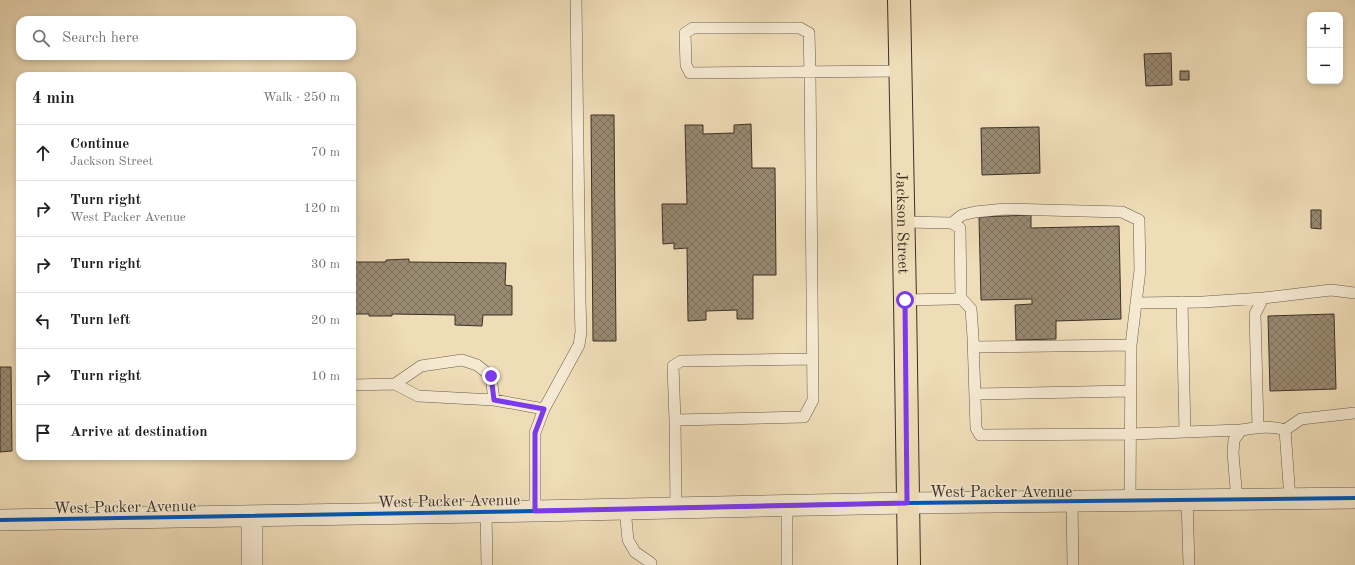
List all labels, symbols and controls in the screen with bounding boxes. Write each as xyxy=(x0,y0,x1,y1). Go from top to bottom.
map controls xyxy=(1307,12,1343,84)
button: + xyxy=(1307,12,1343,48)
search box xyxy=(16,16,356,60)
icon: search xyxy=(30,27,52,49)
text: Search here xyxy=(62,31,139,46)
button: − xyxy=(1307,48,1343,84)
text: 4 min xyxy=(32,90,75,107)
text: Walk · 250 m xyxy=(263,91,340,104)
text: Continue xyxy=(70,137,129,152)
icon: ahead xyxy=(32,142,54,164)
text: 70 m xyxy=(311,146,340,159)
text: Jackson Street xyxy=(70,155,153,168)
street label: Jackson Street xyxy=(892,172,910,275)
text: Turn right xyxy=(70,193,141,208)
icon: right xyxy=(32,198,54,220)
text: 120 m xyxy=(303,202,340,215)
text: West Packer Avenue xyxy=(70,211,186,224)
icon: right xyxy=(32,254,54,276)
text: Turn right xyxy=(70,257,141,272)
text: 30 m xyxy=(311,258,340,271)
route start xyxy=(896,291,914,309)
icon: left xyxy=(32,310,54,332)
text: Turn left xyxy=(70,313,130,328)
text: 20 m xyxy=(311,314,340,327)
icon: right xyxy=(32,366,54,388)
route end xyxy=(482,367,500,385)
text: Turn right xyxy=(70,369,141,384)
text: 10 m xyxy=(311,370,340,383)
icon: arrive xyxy=(32,422,54,444)
text: Arrive at destination xyxy=(70,425,208,440)
street label: West Packer Avenue xyxy=(930,485,1072,501)
street label: West Packer Avenue xyxy=(378,493,520,511)
street label: West Packer Avenue xyxy=(54,499,196,517)

